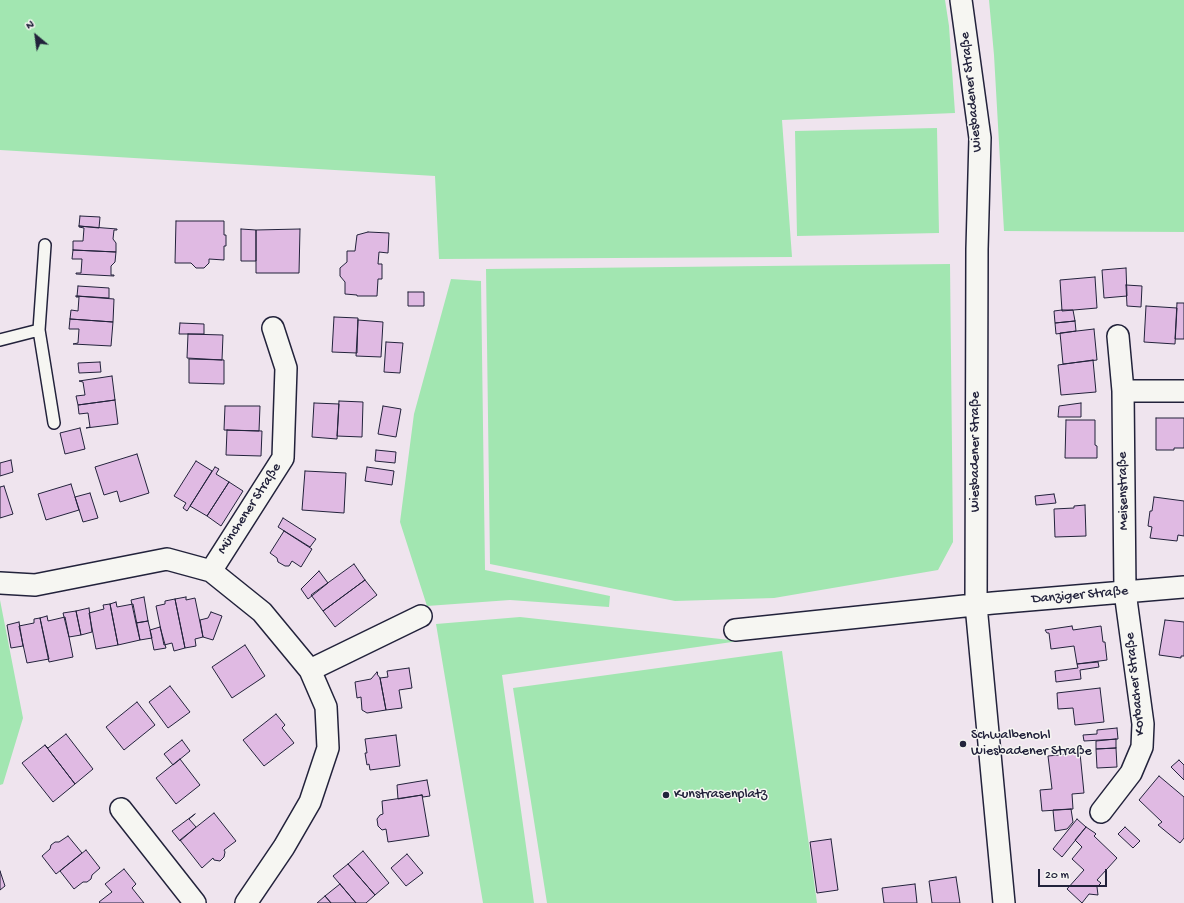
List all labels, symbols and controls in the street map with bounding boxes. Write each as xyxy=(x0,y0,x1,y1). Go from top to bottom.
north arrow xyxy=(16,16,56,56)
text: N xyxy=(24,19,36,32)
street label: Wiesbadener Straße xyxy=(957,31,987,153)
street label: Wiesbadener Straße xyxy=(968,392,984,512)
street label: Meisenstraße xyxy=(1115,452,1133,530)
street label: Münchener Straße xyxy=(214,460,286,558)
street label: Danziger Straße xyxy=(1031,583,1129,609)
street label: Korbacher Straße xyxy=(1122,632,1150,736)
place label: Schwalbenohl Wiesbadener Straße xyxy=(971,728,1092,760)
marker: Schwalbenohl Wiesbadener Straße xyxy=(958,739,968,749)
place label: Kunstrasenplatz xyxy=(674,787,767,803)
marker: Kunstrasenplatz xyxy=(661,790,671,800)
scale bar xyxy=(1040,861,1109,887)
text: 20 m xyxy=(1045,869,1069,883)

